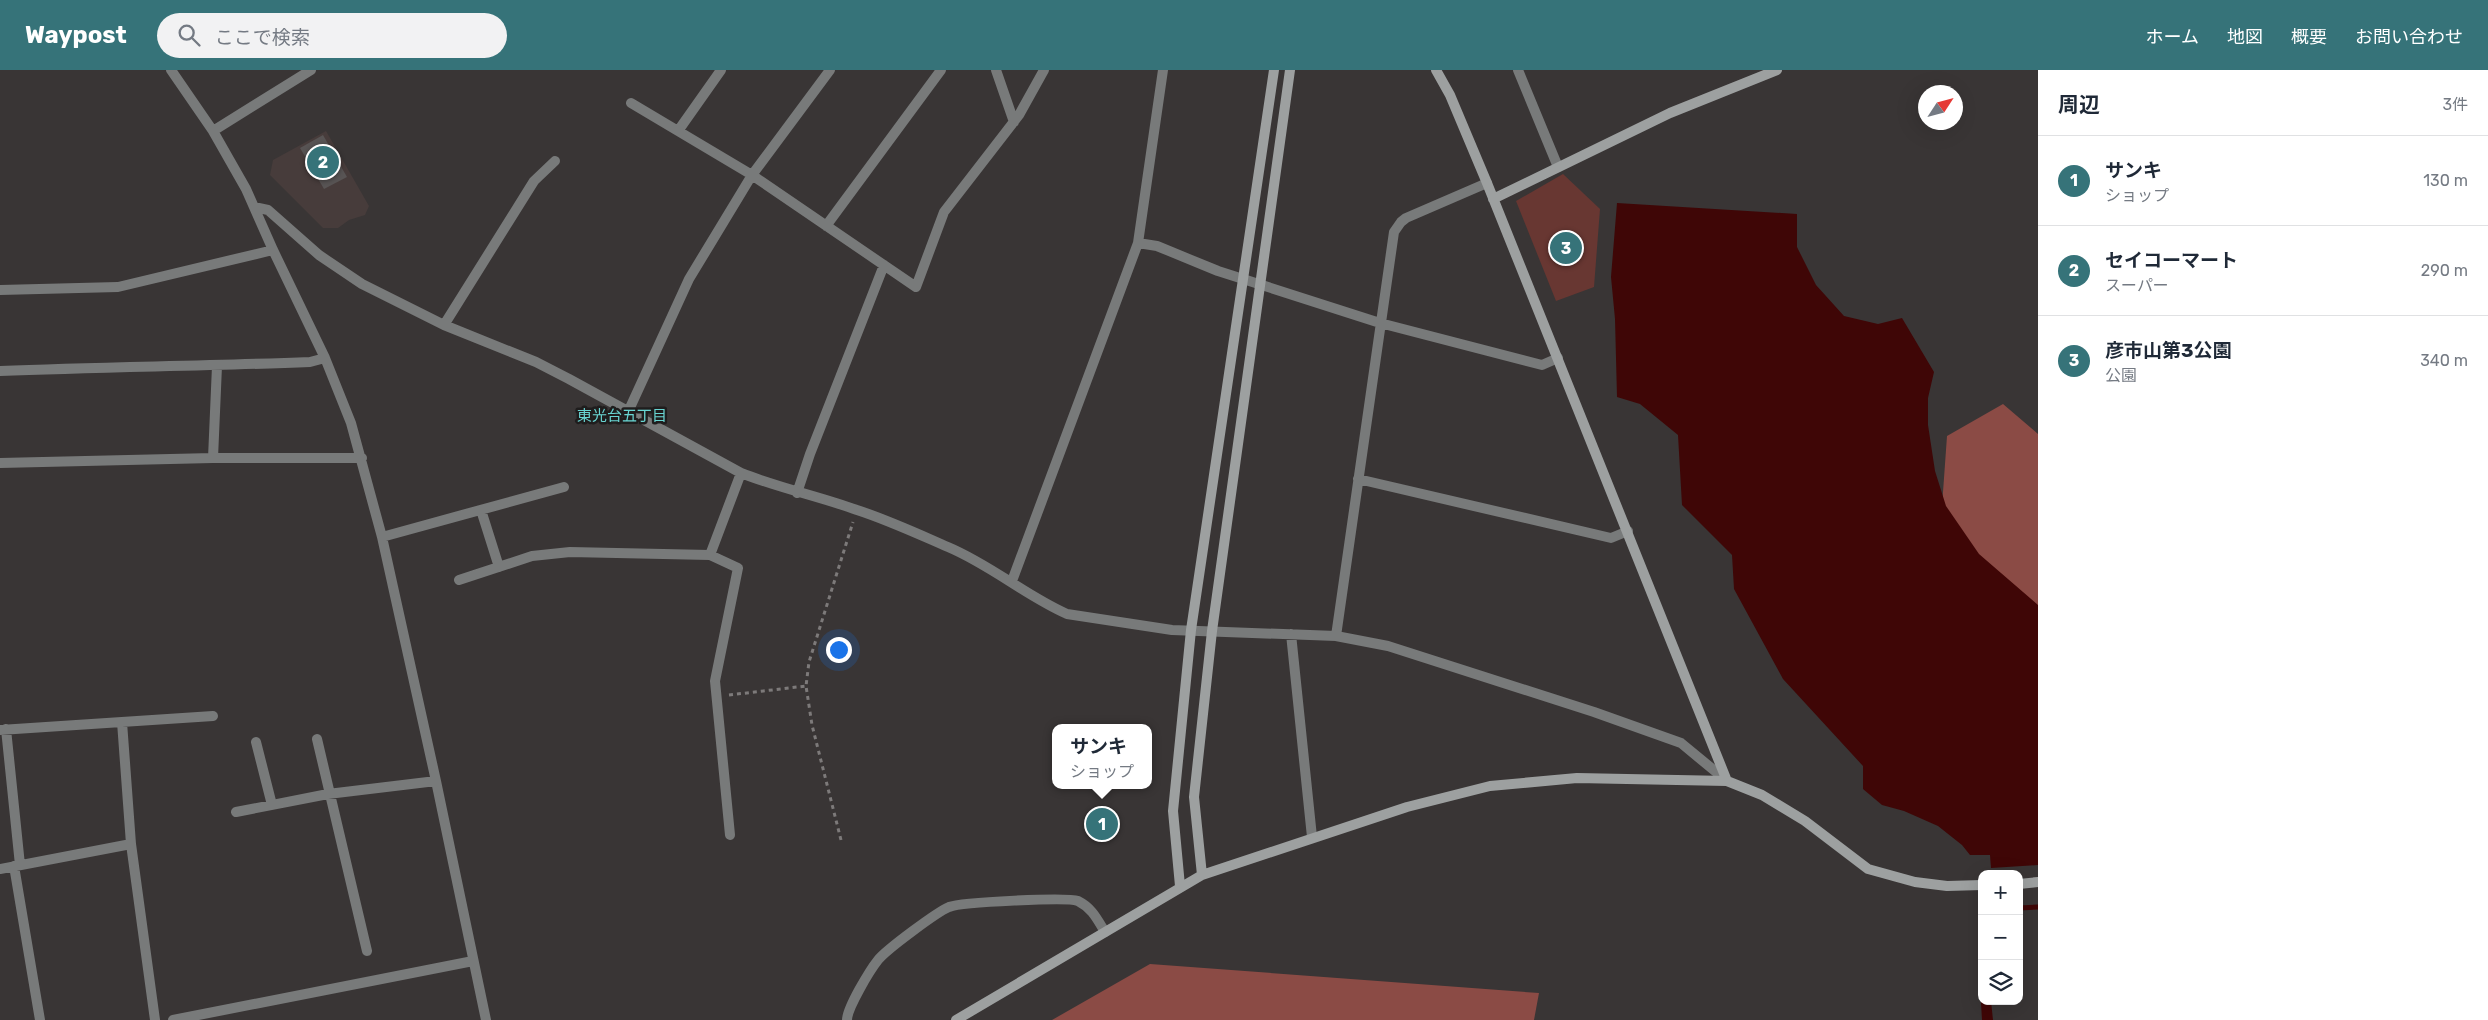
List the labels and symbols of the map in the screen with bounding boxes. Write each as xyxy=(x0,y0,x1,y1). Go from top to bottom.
north arrow xyxy=(1918,85,1963,130)
pin: 2 xyxy=(307,143,339,181)
pin: 3 xyxy=(1550,229,1582,267)
district label: 東光台五丁目 xyxy=(577,407,667,425)
your location xyxy=(826,637,852,663)
pin: 1 xyxy=(1086,805,1118,843)

